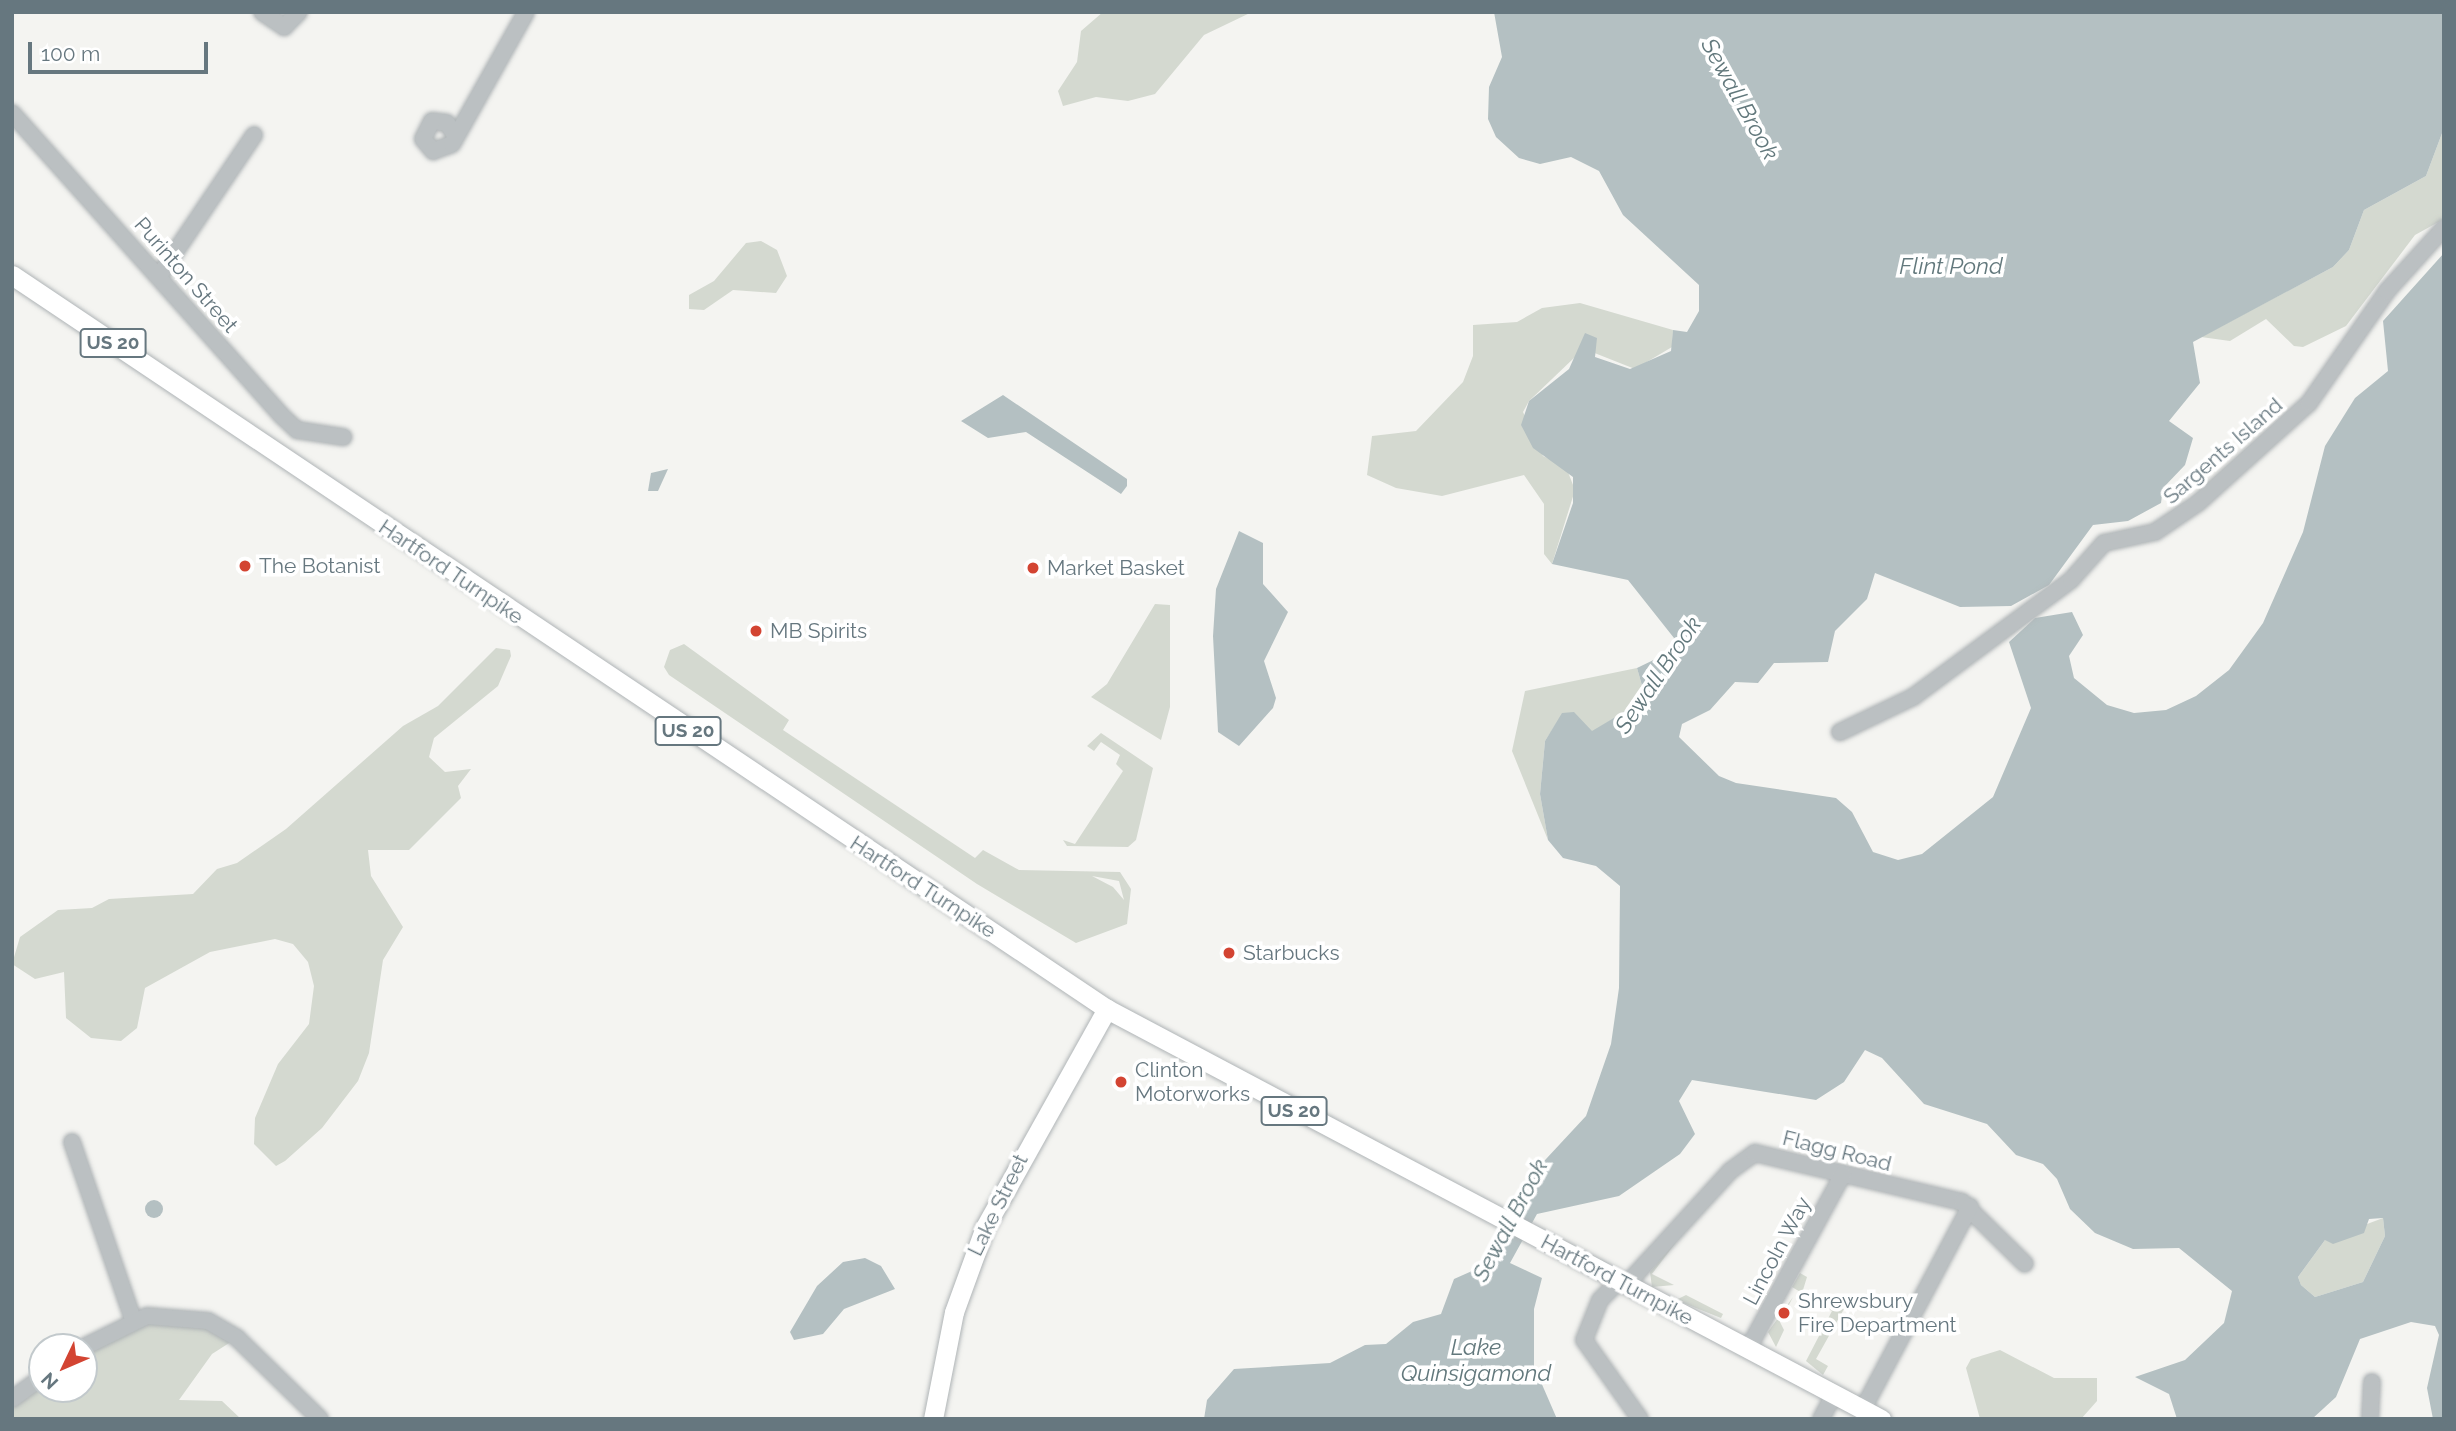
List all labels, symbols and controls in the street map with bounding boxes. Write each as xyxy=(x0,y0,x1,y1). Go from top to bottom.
scale bar xyxy=(32,28,212,72)
water label: Sewall Brook xyxy=(1695,33,1785,165)
text: 100 m xyxy=(41,41,100,66)
street label: Purinton Street xyxy=(129,212,243,338)
water label: Flint Pond xyxy=(1899,252,2003,280)
road number: US 20 xyxy=(78,328,148,358)
street label: Sargents Island xyxy=(2159,393,2287,509)
street label: Hartford Turnpike xyxy=(374,514,528,630)
place label: The Botanist xyxy=(259,553,381,579)
place label: Market Basket xyxy=(1047,555,1185,581)
marker: The Botanist xyxy=(237,558,253,574)
marker: Market Basket xyxy=(1025,560,1041,576)
water label: Sewall Brook xyxy=(1609,611,1707,739)
place label: MB Spirits xyxy=(770,618,867,644)
marker: MB Spirits xyxy=(748,623,764,639)
road number: US 20 xyxy=(653,716,723,746)
street label: Hartford Turnpike xyxy=(845,830,1001,944)
place label: Starbucks xyxy=(1243,940,1340,966)
marker: Starbucks xyxy=(1221,945,1237,961)
place label: Clinton Motorworks xyxy=(1135,1057,1250,1107)
marker: Clinton Motorworks xyxy=(1113,1074,1129,1090)
road number: US 20 xyxy=(1259,1096,1329,1126)
street label: Flagg Road xyxy=(1780,1125,1894,1177)
street label: Lake Street xyxy=(963,1150,1033,1260)
water label: Sewall Brook xyxy=(1466,1154,1554,1286)
street label: Lincoln Way xyxy=(1738,1192,1816,1310)
street label: Hartford Turnpike xyxy=(1536,1229,1698,1331)
place label: Shrewsbury Fire Department xyxy=(1798,1288,1957,1338)
marker: Shrewsbury Fire Department xyxy=(1776,1305,1792,1321)
north arrow xyxy=(28,1333,98,1403)
water label: Lake Quinsigamond xyxy=(1401,1333,1551,1387)
text: N xyxy=(36,1368,62,1394)

